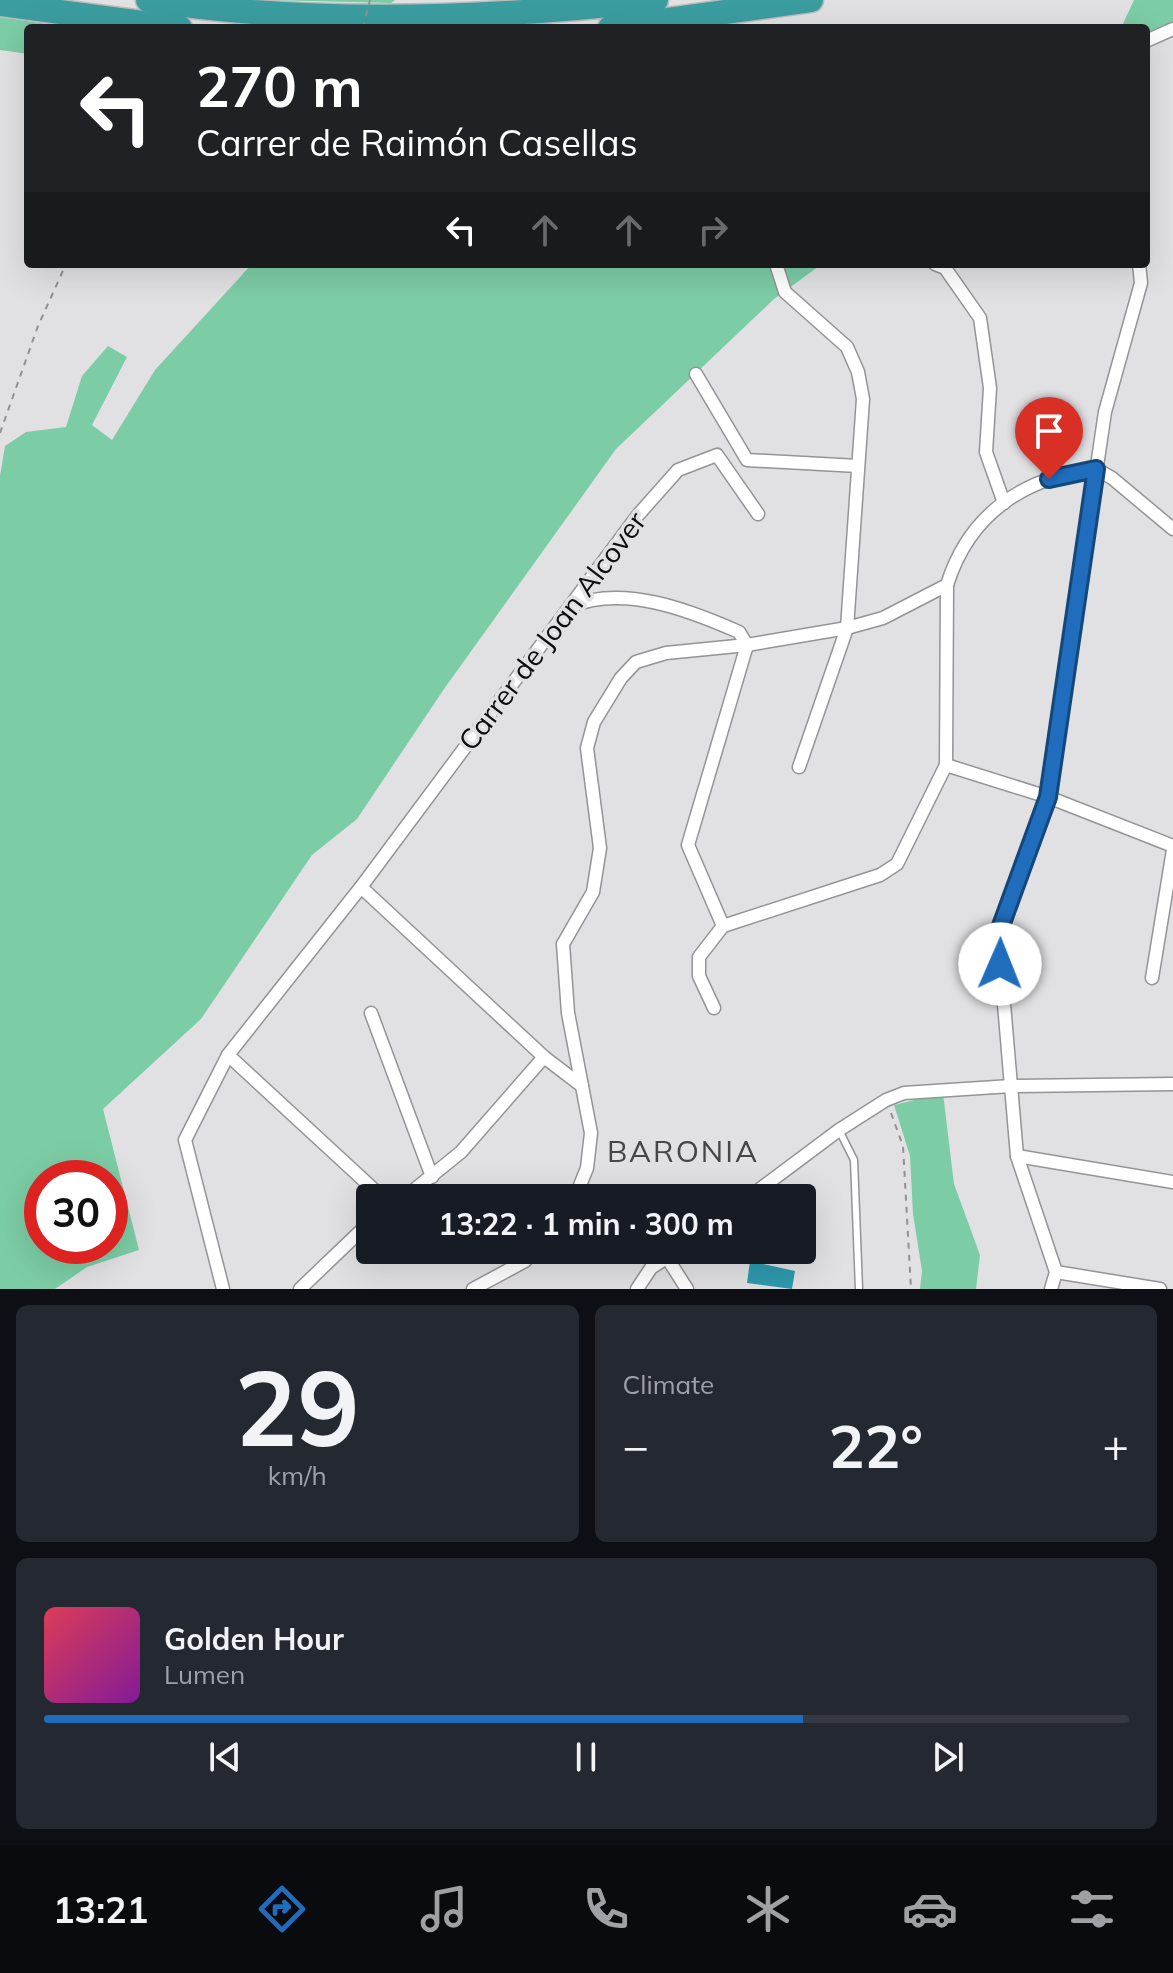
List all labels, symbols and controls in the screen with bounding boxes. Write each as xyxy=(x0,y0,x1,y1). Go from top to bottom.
text: 270 m xyxy=(196,51,363,121)
icon: left xyxy=(64,56,168,160)
text: Carrer de Raimón Casellas xyxy=(196,120,638,165)
icon: left xyxy=(439,208,483,252)
icon: ahead xyxy=(523,208,567,252)
icon: ahead xyxy=(607,208,651,252)
icon: right xyxy=(691,208,735,252)
pin xyxy=(1015,397,1083,479)
icon: arrive xyxy=(1027,409,1071,453)
street label: Carrer de Joan Alcover xyxy=(450,504,653,757)
position arrow xyxy=(958,922,1042,1006)
district label: BARONIA xyxy=(607,1132,759,1170)
speed limit sign: 30 xyxy=(24,1160,128,1264)
text: 13:22 · 1 min · 300 m xyxy=(438,1205,734,1243)
text: 29 xyxy=(235,1341,360,1472)
text: Climate xyxy=(623,1368,714,1401)
text: 22° xyxy=(828,1408,923,1483)
text: − xyxy=(623,1418,649,1473)
text: + xyxy=(1103,1418,1129,1473)
text: km/h xyxy=(268,1459,327,1492)
text: Golden Hour xyxy=(164,1620,344,1658)
text: Lumen xyxy=(164,1658,245,1691)
icon: previous xyxy=(203,1735,247,1779)
icon: pause xyxy=(564,1735,608,1779)
icon: next xyxy=(926,1735,970,1779)
icon: directions xyxy=(254,1881,310,1937)
icon: music xyxy=(416,1881,472,1937)
icon: phone xyxy=(578,1881,634,1937)
icon: climate xyxy=(740,1881,796,1937)
icon: car xyxy=(902,1881,958,1937)
icon: filters xyxy=(1064,1881,1120,1937)
text: 13:21 xyxy=(53,1887,148,1932)

